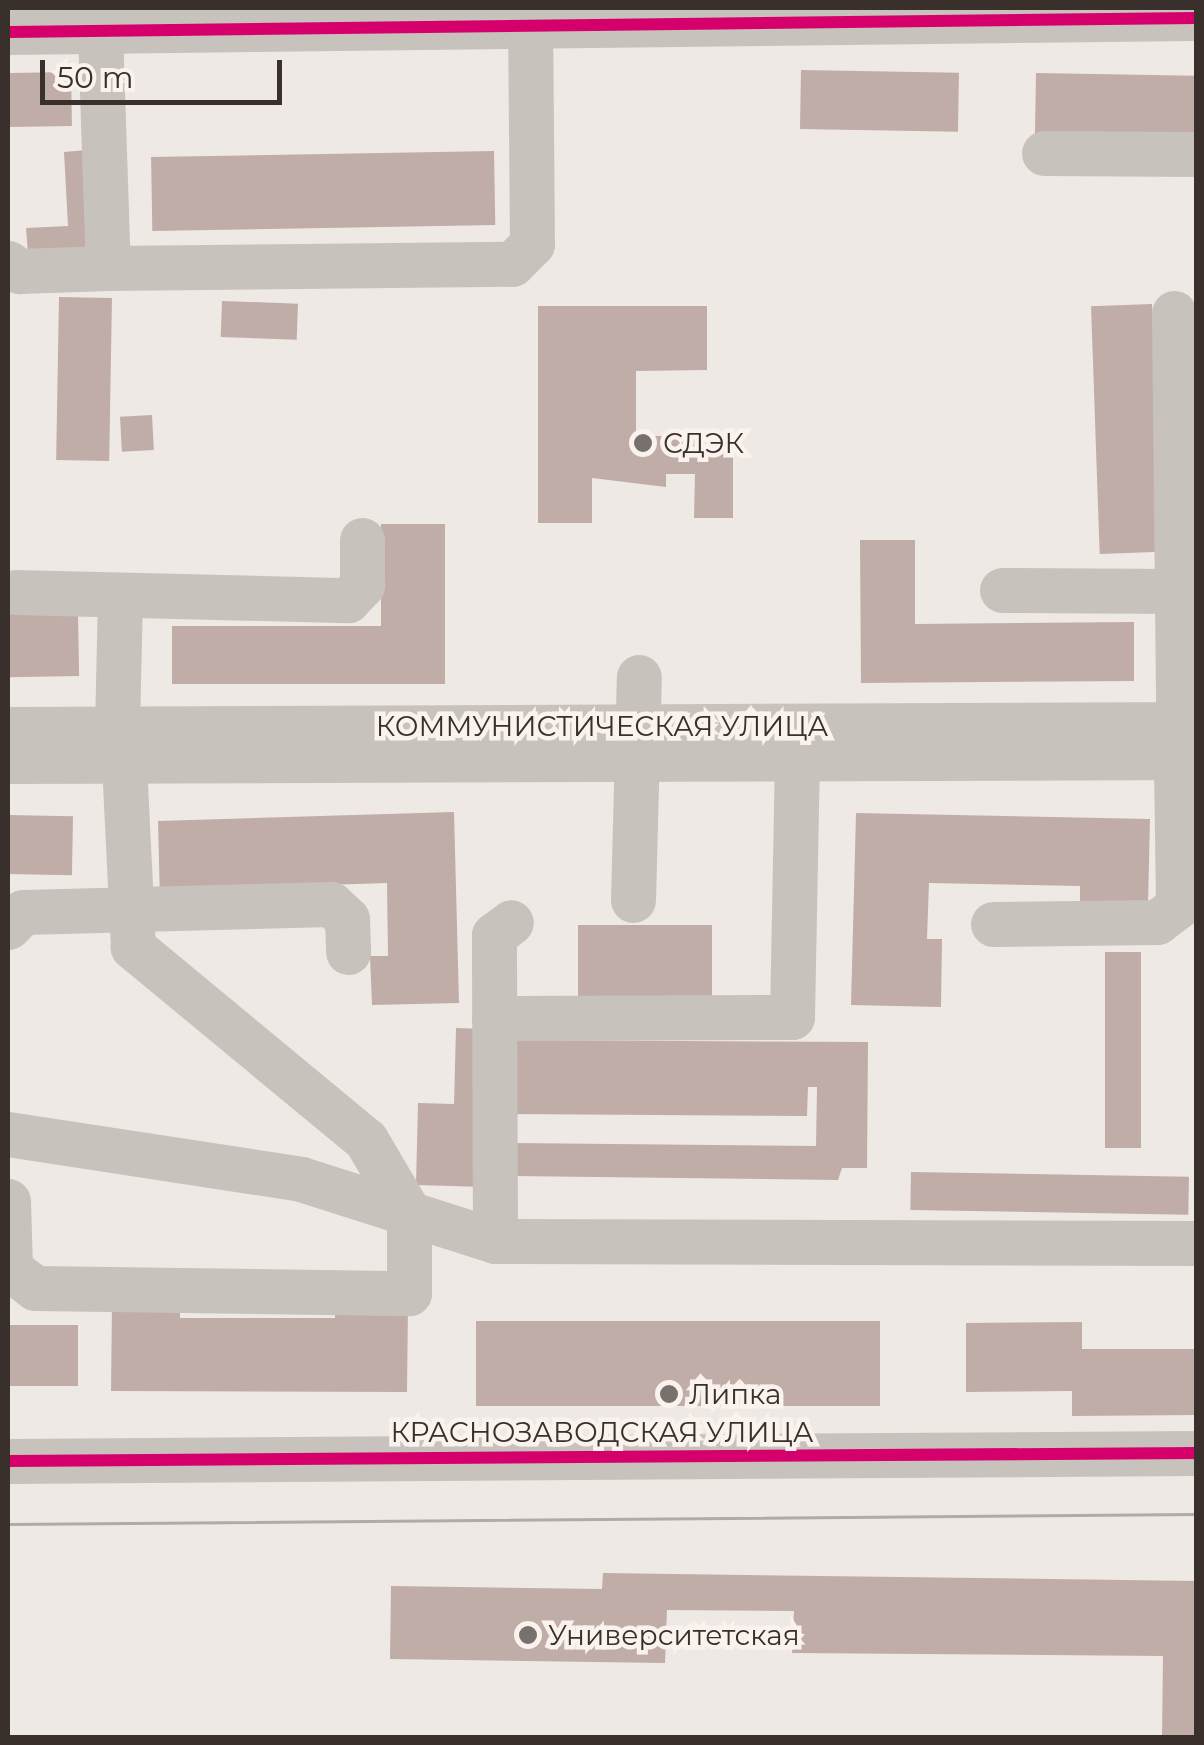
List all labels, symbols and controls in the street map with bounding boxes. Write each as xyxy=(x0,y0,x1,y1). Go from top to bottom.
scale bar xyxy=(45,40,288,102)
text: 50 m xyxy=(57,59,134,96)
place label: СДЭК xyxy=(663,426,744,460)
marker: СДЭК xyxy=(632,432,654,454)
street label: КОММУНИСТИЧЕСКАЯ УЛИЦА xyxy=(376,709,828,743)
place label: Липка xyxy=(689,1377,781,1411)
marker: Липка xyxy=(658,1383,680,1405)
street label: КРАСНОЗАВОДСКАЯ УЛИЦА xyxy=(390,1415,814,1449)
place label: Университетская xyxy=(548,1618,800,1652)
marker: Университетская xyxy=(517,1624,539,1646)

